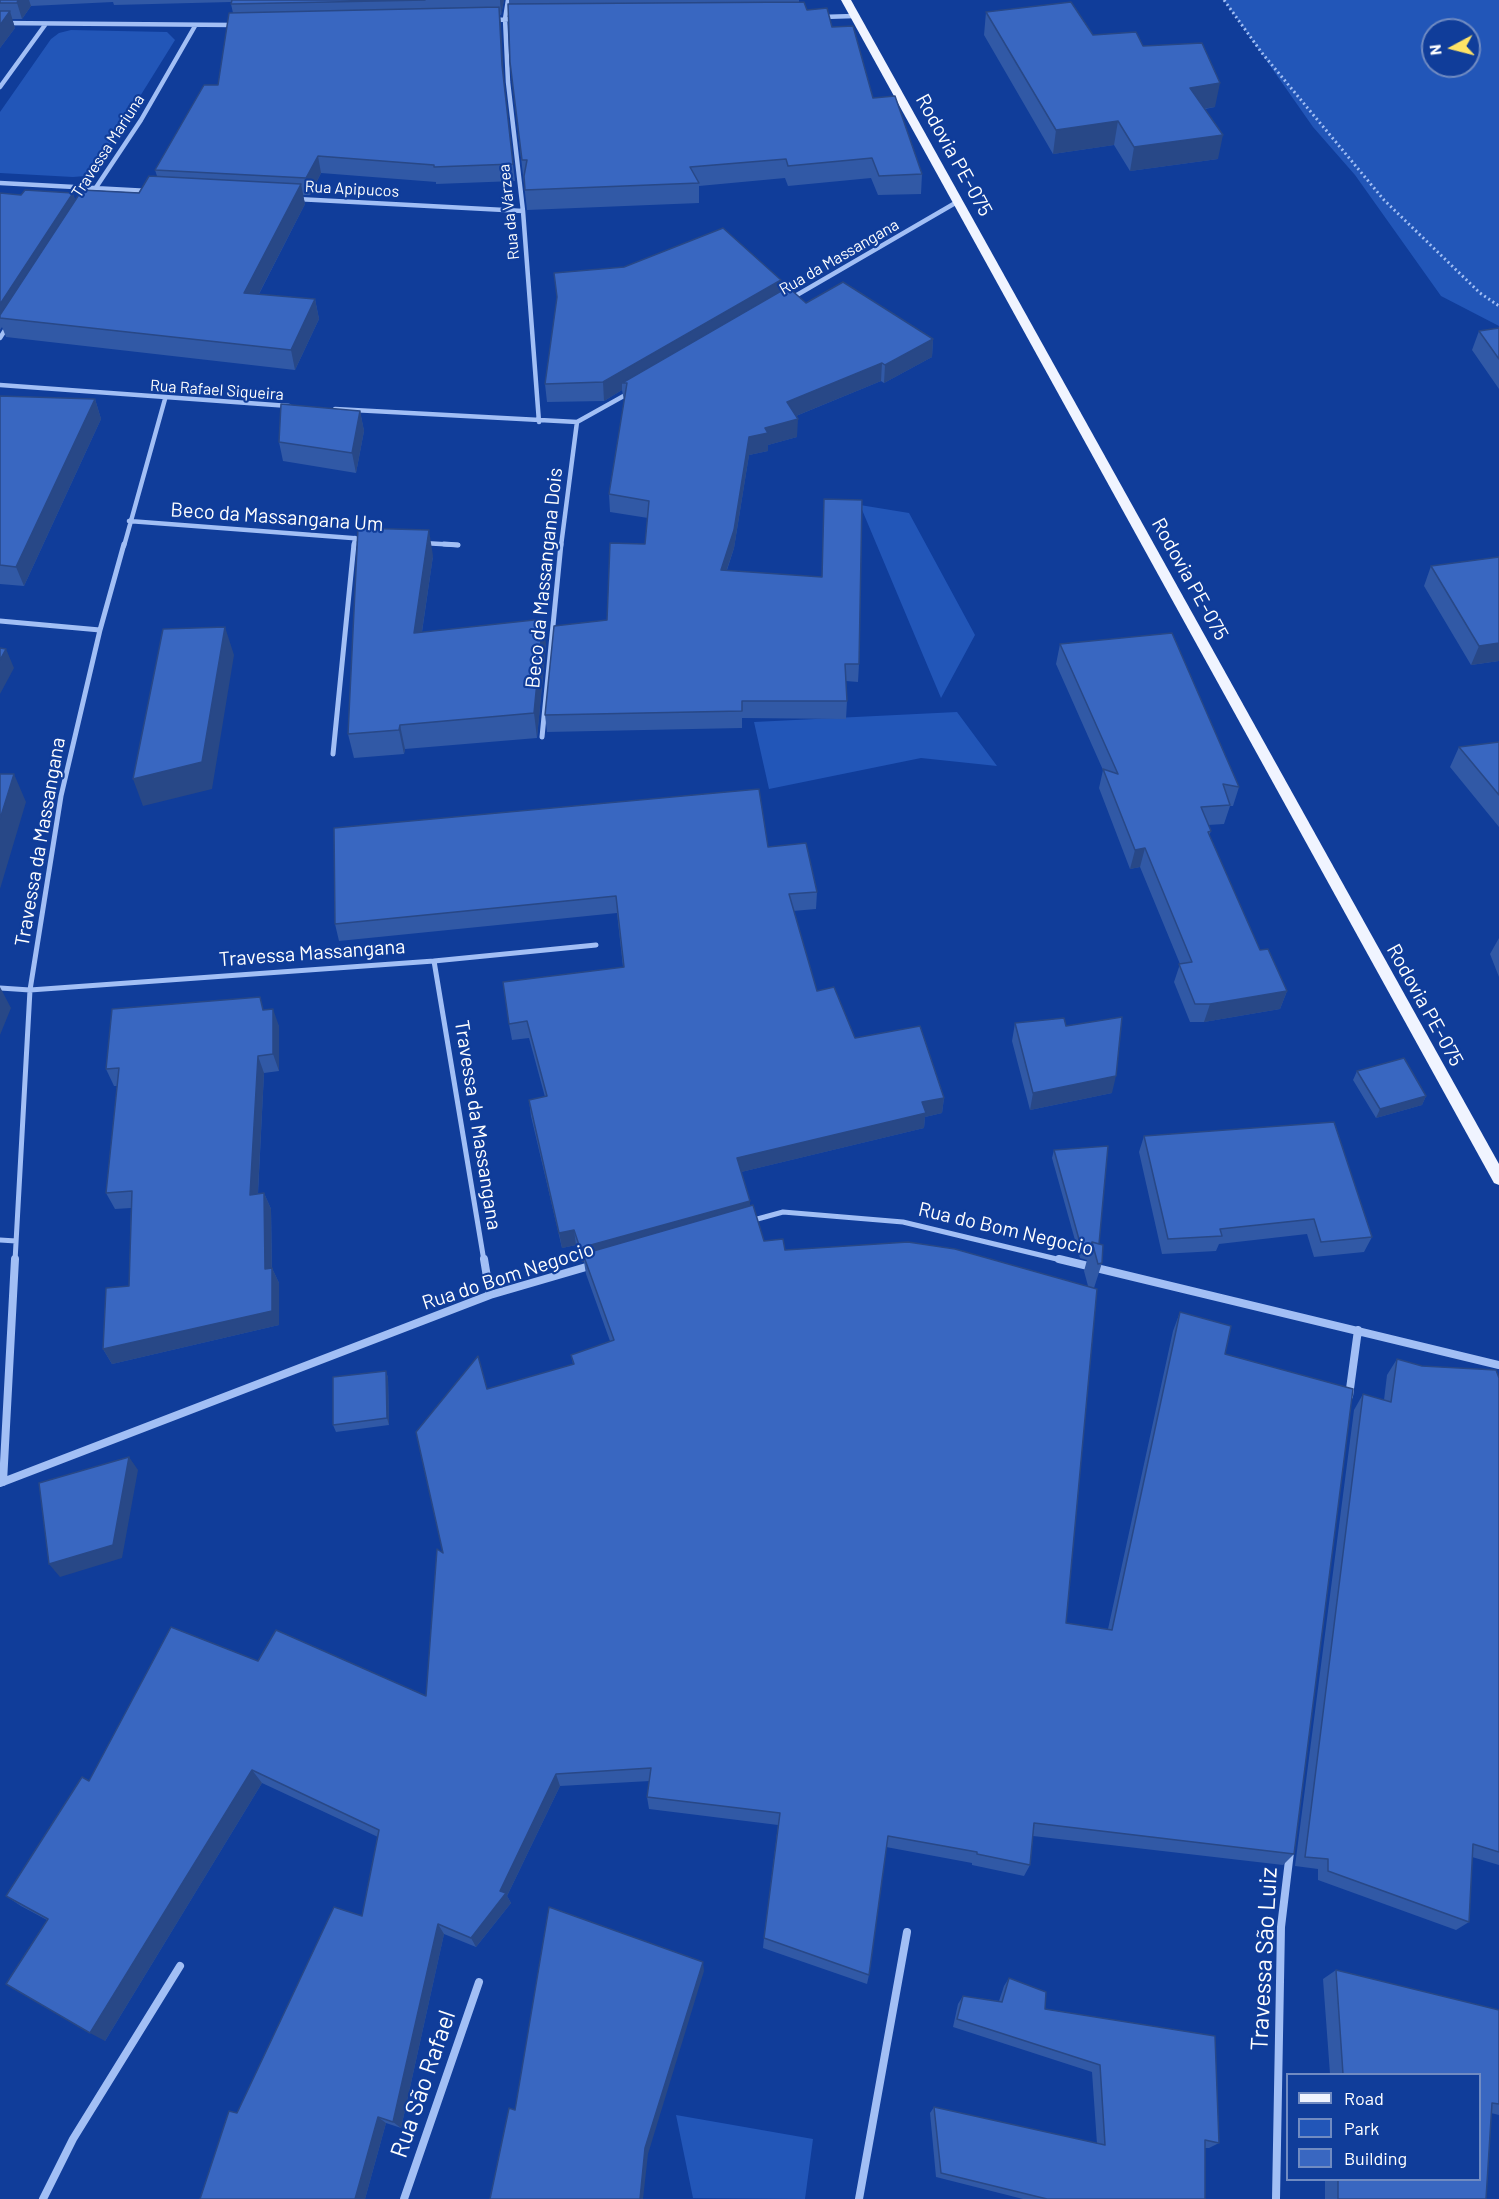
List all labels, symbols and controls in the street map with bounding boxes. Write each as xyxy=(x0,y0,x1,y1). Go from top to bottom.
north arrow xyxy=(1421,18,1481,78)
text: N xyxy=(1425,44,1445,56)
street label: Rodovia PE-075 xyxy=(910,90,998,220)
street label: Travessa Mariuna xyxy=(67,91,149,201)
street label: Rua da Várzea xyxy=(494,163,524,261)
street label: Rua Apipucos xyxy=(304,177,400,201)
street label: Rua da Massangana xyxy=(776,215,902,299)
street label: Rua Rafael Siqueira xyxy=(149,376,285,404)
street label: Beco da Massangana Dois xyxy=(520,466,568,690)
street label: Beco da Massangana Um xyxy=(170,498,384,536)
street label: Rodovia PE-075 xyxy=(1146,514,1234,644)
street label: Travessa da Massangana xyxy=(10,736,70,948)
street label: Travessa Massangana xyxy=(218,935,406,971)
street label: Rodovia PE-075 xyxy=(1381,940,1469,1070)
street label: Travessa da Massangana xyxy=(450,1018,506,1232)
street label: Rua do Bom Negocio xyxy=(916,1197,1096,1261)
street label: Rua do Bom Negocio xyxy=(419,1237,597,1315)
street label: Travessa São Luiz xyxy=(1245,1866,1283,2052)
street label: Rua São Rafael xyxy=(384,2006,462,2162)
legend xyxy=(1286,2073,1481,2181)
text: Road xyxy=(1344,2087,1384,2109)
text: Park xyxy=(1344,2117,1379,2139)
text: Building xyxy=(1344,2147,1407,2169)

